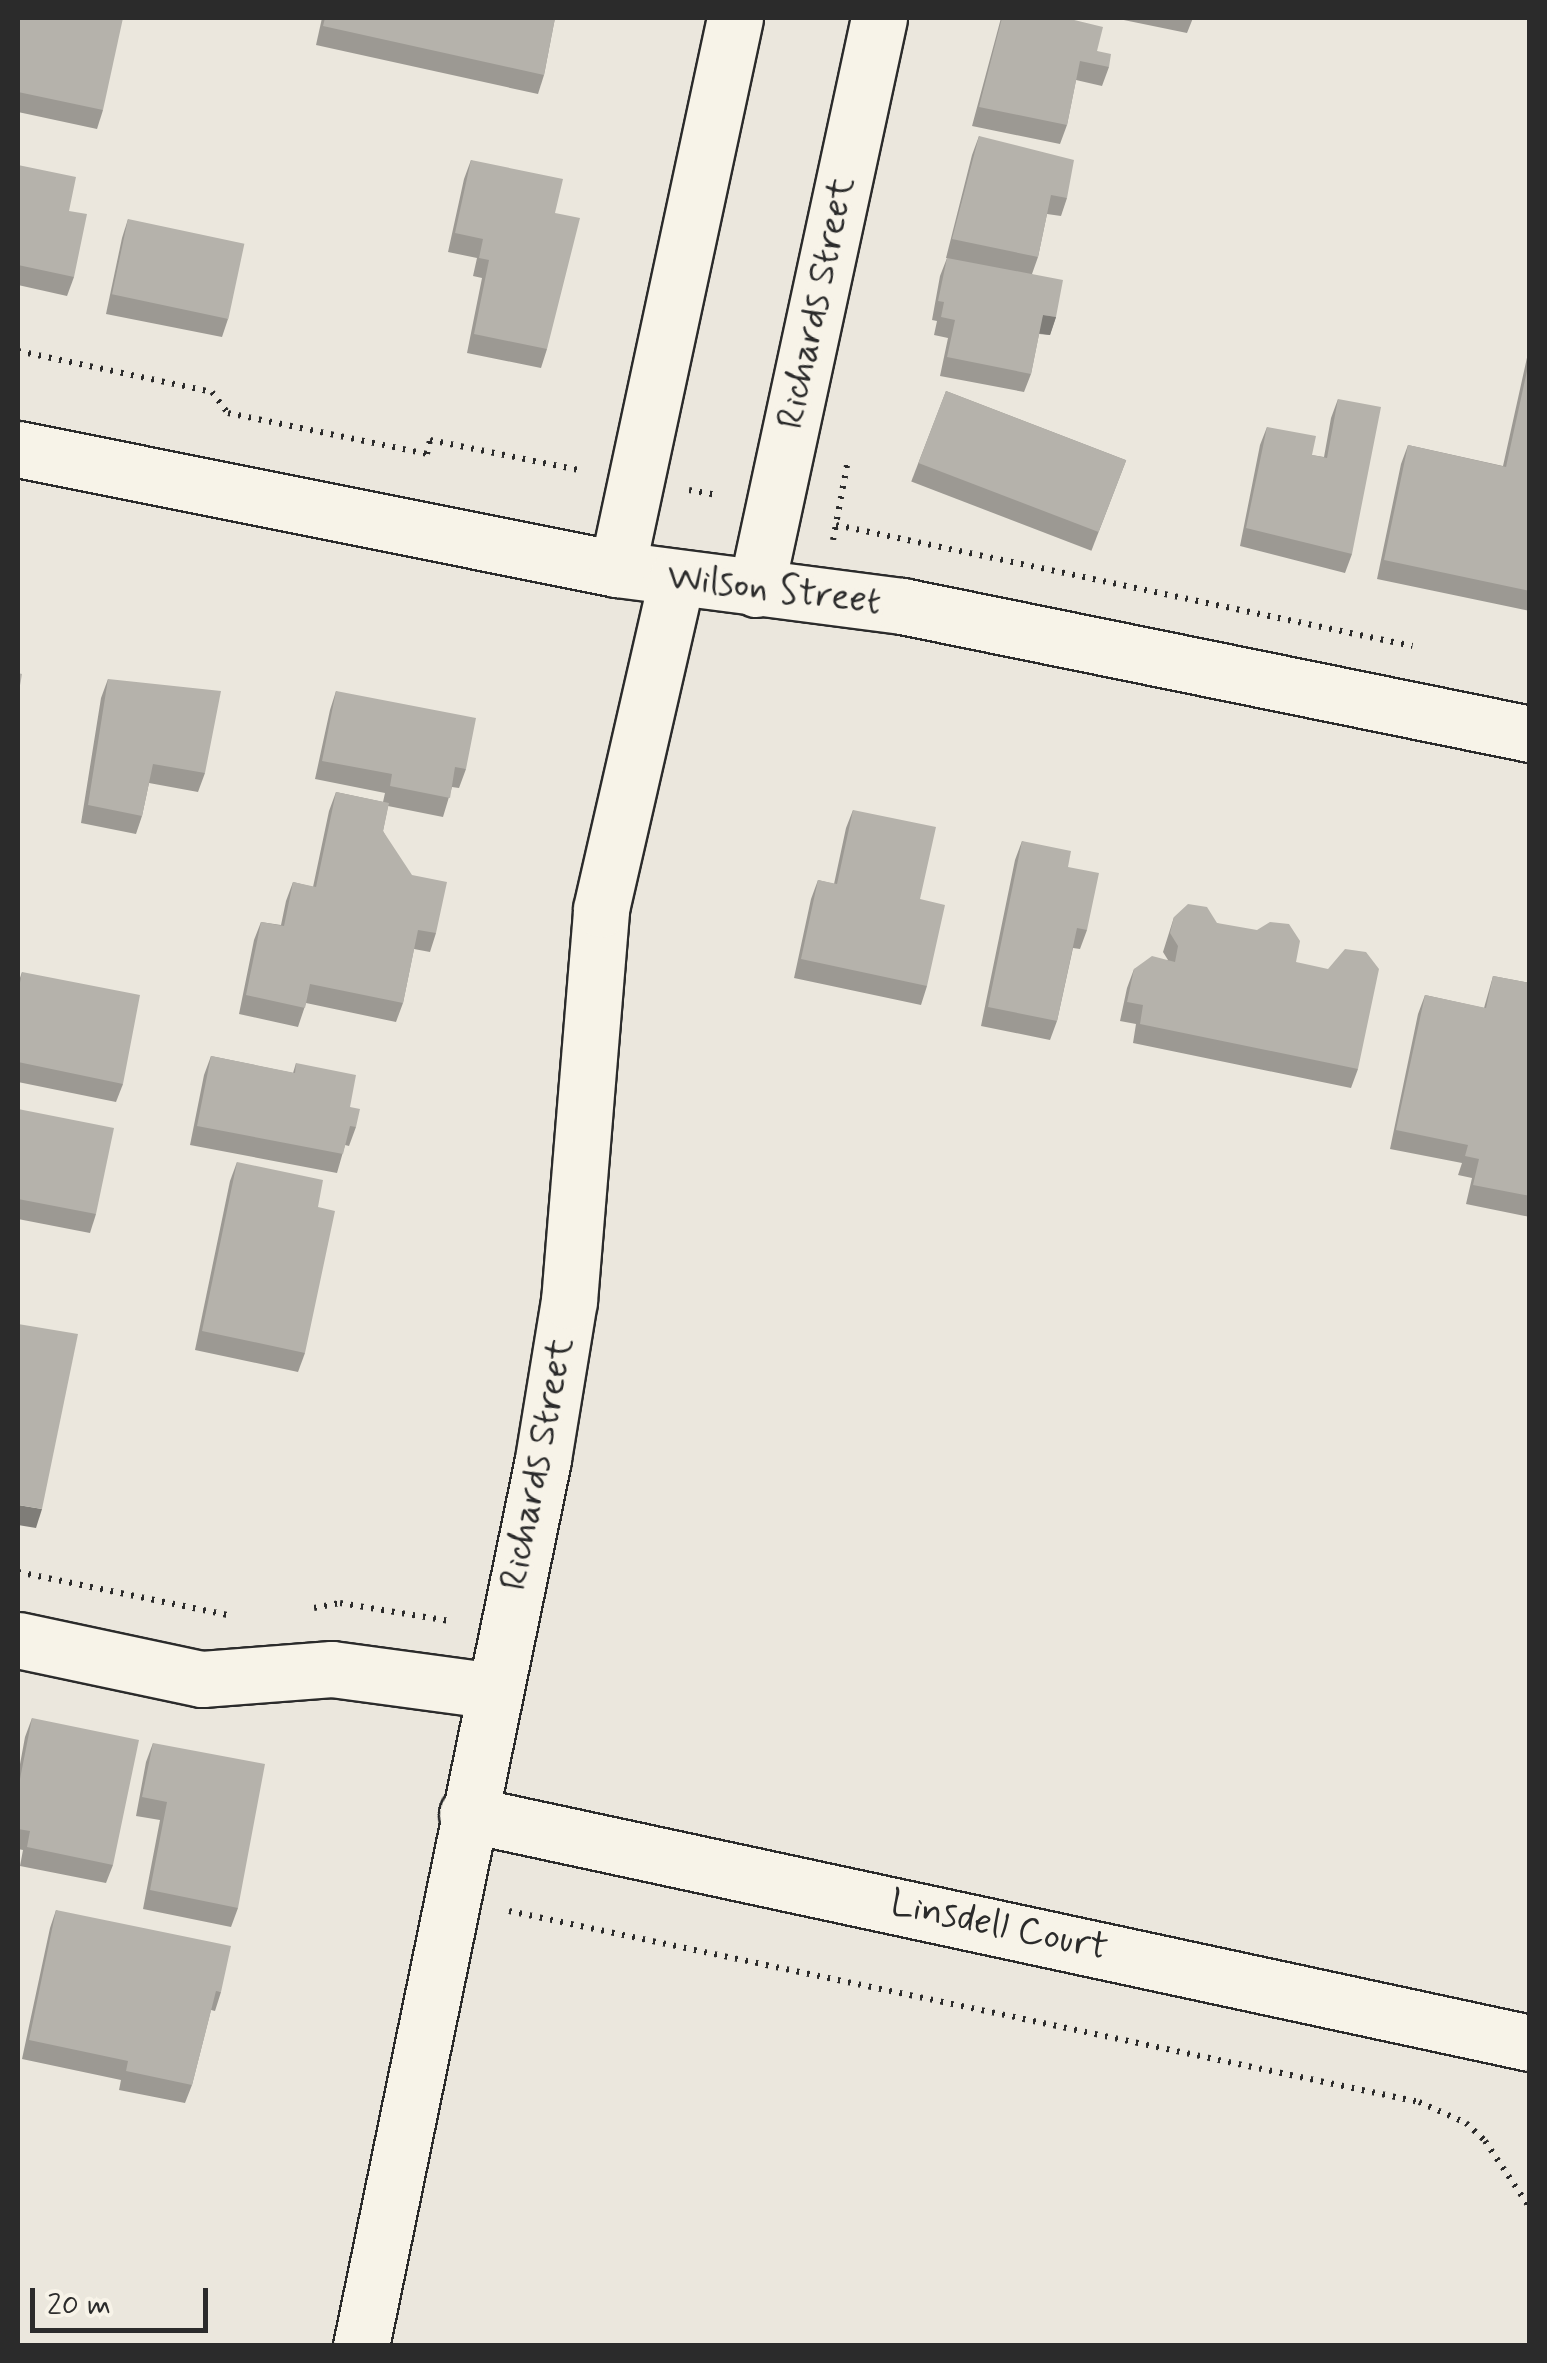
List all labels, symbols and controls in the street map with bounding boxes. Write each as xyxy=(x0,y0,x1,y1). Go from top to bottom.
street label: Richards Street xyxy=(768,173,866,433)
street label: Wilson Street xyxy=(662,554,886,626)
street label: Richards Street xyxy=(491,1334,585,1594)
street label: Linsdell Court xyxy=(886,1881,1112,1971)
scale bar xyxy=(35,2268,212,2330)
text: 20 m xyxy=(47,2286,111,2325)

